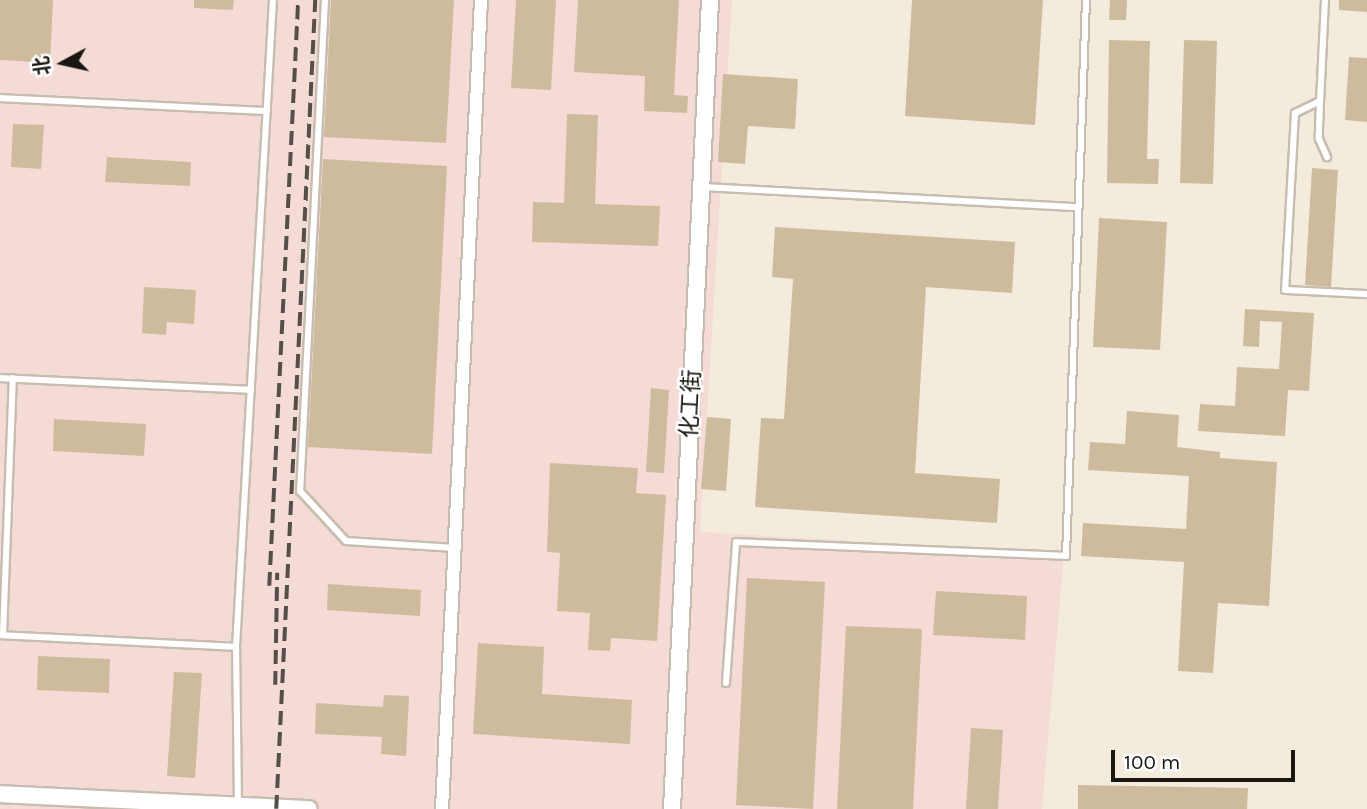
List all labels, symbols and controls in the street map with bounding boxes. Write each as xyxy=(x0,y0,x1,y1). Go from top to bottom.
north arrow xyxy=(28,28,98,98)
text: 北 xyxy=(30,55,54,77)
street label: 化工街 xyxy=(675,369,707,439)
scale bar xyxy=(1115,736,1299,780)
text: 100 m xyxy=(1124,750,1181,774)

